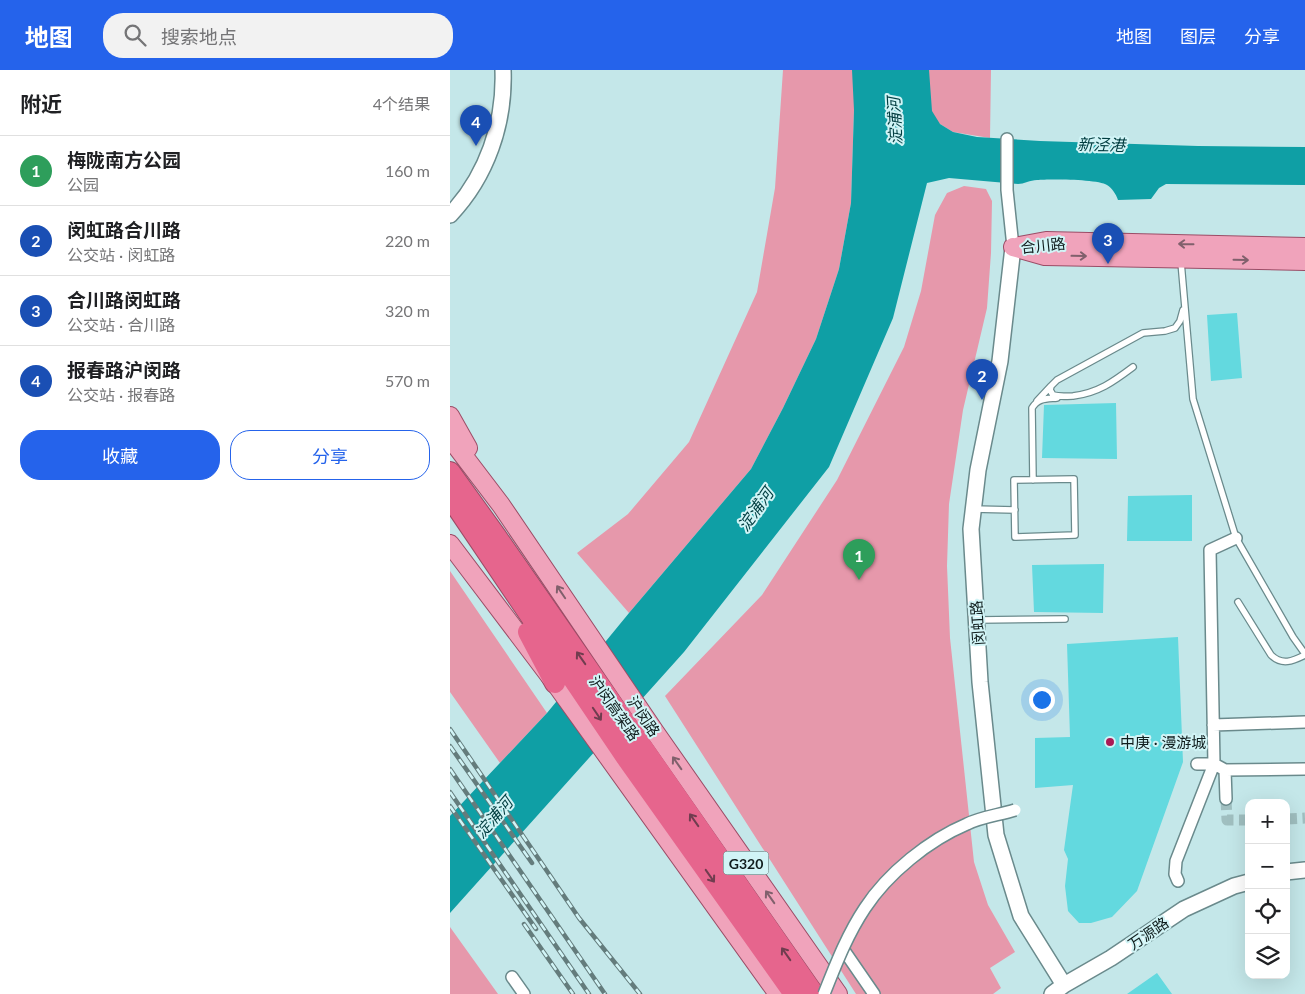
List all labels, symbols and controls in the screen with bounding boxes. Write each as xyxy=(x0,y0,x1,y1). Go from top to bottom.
search box xyxy=(103,13,453,58)
icon: search xyxy=(121,21,149,49)
text: 地图 xyxy=(25,22,73,51)
text: 搜索地点 xyxy=(161,25,237,48)
text: 地图 xyxy=(1116,25,1152,47)
text: 图层 xyxy=(1180,25,1216,47)
text: 分享 xyxy=(1244,25,1280,47)
text: 附近 xyxy=(20,91,62,116)
text: 4个结果 xyxy=(373,94,430,113)
water label: 淀浦河 xyxy=(883,94,905,145)
pin: 4 xyxy=(460,105,492,146)
water label: 新泾港 xyxy=(1077,134,1127,154)
text: 梅陇南方公园 xyxy=(67,148,181,171)
text: 1 xyxy=(31,161,41,180)
text: 160 m xyxy=(385,161,430,180)
text: 公园 xyxy=(67,175,99,194)
text: 闵虹路合川路 xyxy=(67,218,181,241)
pin: 3 xyxy=(1092,223,1124,264)
text: 2 xyxy=(31,231,41,250)
text: 220 m xyxy=(385,231,430,250)
street label: 合川路 xyxy=(1020,234,1066,256)
one-way arrow xyxy=(1179,240,1195,249)
text: 公交站 · 闵虹路 xyxy=(67,245,175,264)
one-way arrow xyxy=(1070,252,1086,261)
one-way arrow xyxy=(1233,255,1249,264)
text: 合川路闵虹路 xyxy=(67,288,181,311)
text: 3 xyxy=(31,301,41,320)
text: 320 m xyxy=(385,301,430,320)
text: 公交站 · 合川路 xyxy=(67,315,175,334)
text: 报春路沪闵路 xyxy=(67,358,181,381)
pin: 2 xyxy=(966,359,998,400)
text: 4 xyxy=(31,371,41,390)
text: 570 m xyxy=(385,371,430,390)
text: 公交站 · 报春路 xyxy=(67,385,175,404)
button: 收藏 xyxy=(20,430,220,480)
button: 分享 xyxy=(230,430,430,480)
water label: 淀浦河 xyxy=(733,481,778,534)
pin: 1 xyxy=(843,539,875,580)
one-way arrow xyxy=(556,586,566,600)
street label: 闵虹路 xyxy=(966,600,988,646)
one-way arrow xyxy=(576,651,586,665)
street label: 沪闵高架路 xyxy=(586,672,644,744)
your location xyxy=(1029,687,1055,713)
street label: 沪闵路 xyxy=(624,692,664,740)
one-way arrow xyxy=(592,707,602,721)
place label: 中庚 · 漫游城 xyxy=(1120,733,1207,751)
marker: 中庚 · 漫游城 xyxy=(1104,736,1116,748)
one-way arrow xyxy=(672,757,682,771)
water label: 淀浦河 xyxy=(470,790,518,841)
map controls xyxy=(1245,799,1290,979)
button: + xyxy=(1245,799,1290,844)
one-way arrow xyxy=(689,814,699,828)
button: − xyxy=(1245,844,1290,889)
road number: G320 xyxy=(724,851,768,874)
one-way arrow xyxy=(705,869,715,883)
button: locate xyxy=(1245,889,1290,934)
one-way arrow xyxy=(765,890,775,904)
street label: 万源路 xyxy=(1124,913,1172,953)
button: layers xyxy=(1245,934,1290,979)
one-way arrow xyxy=(781,947,791,961)

